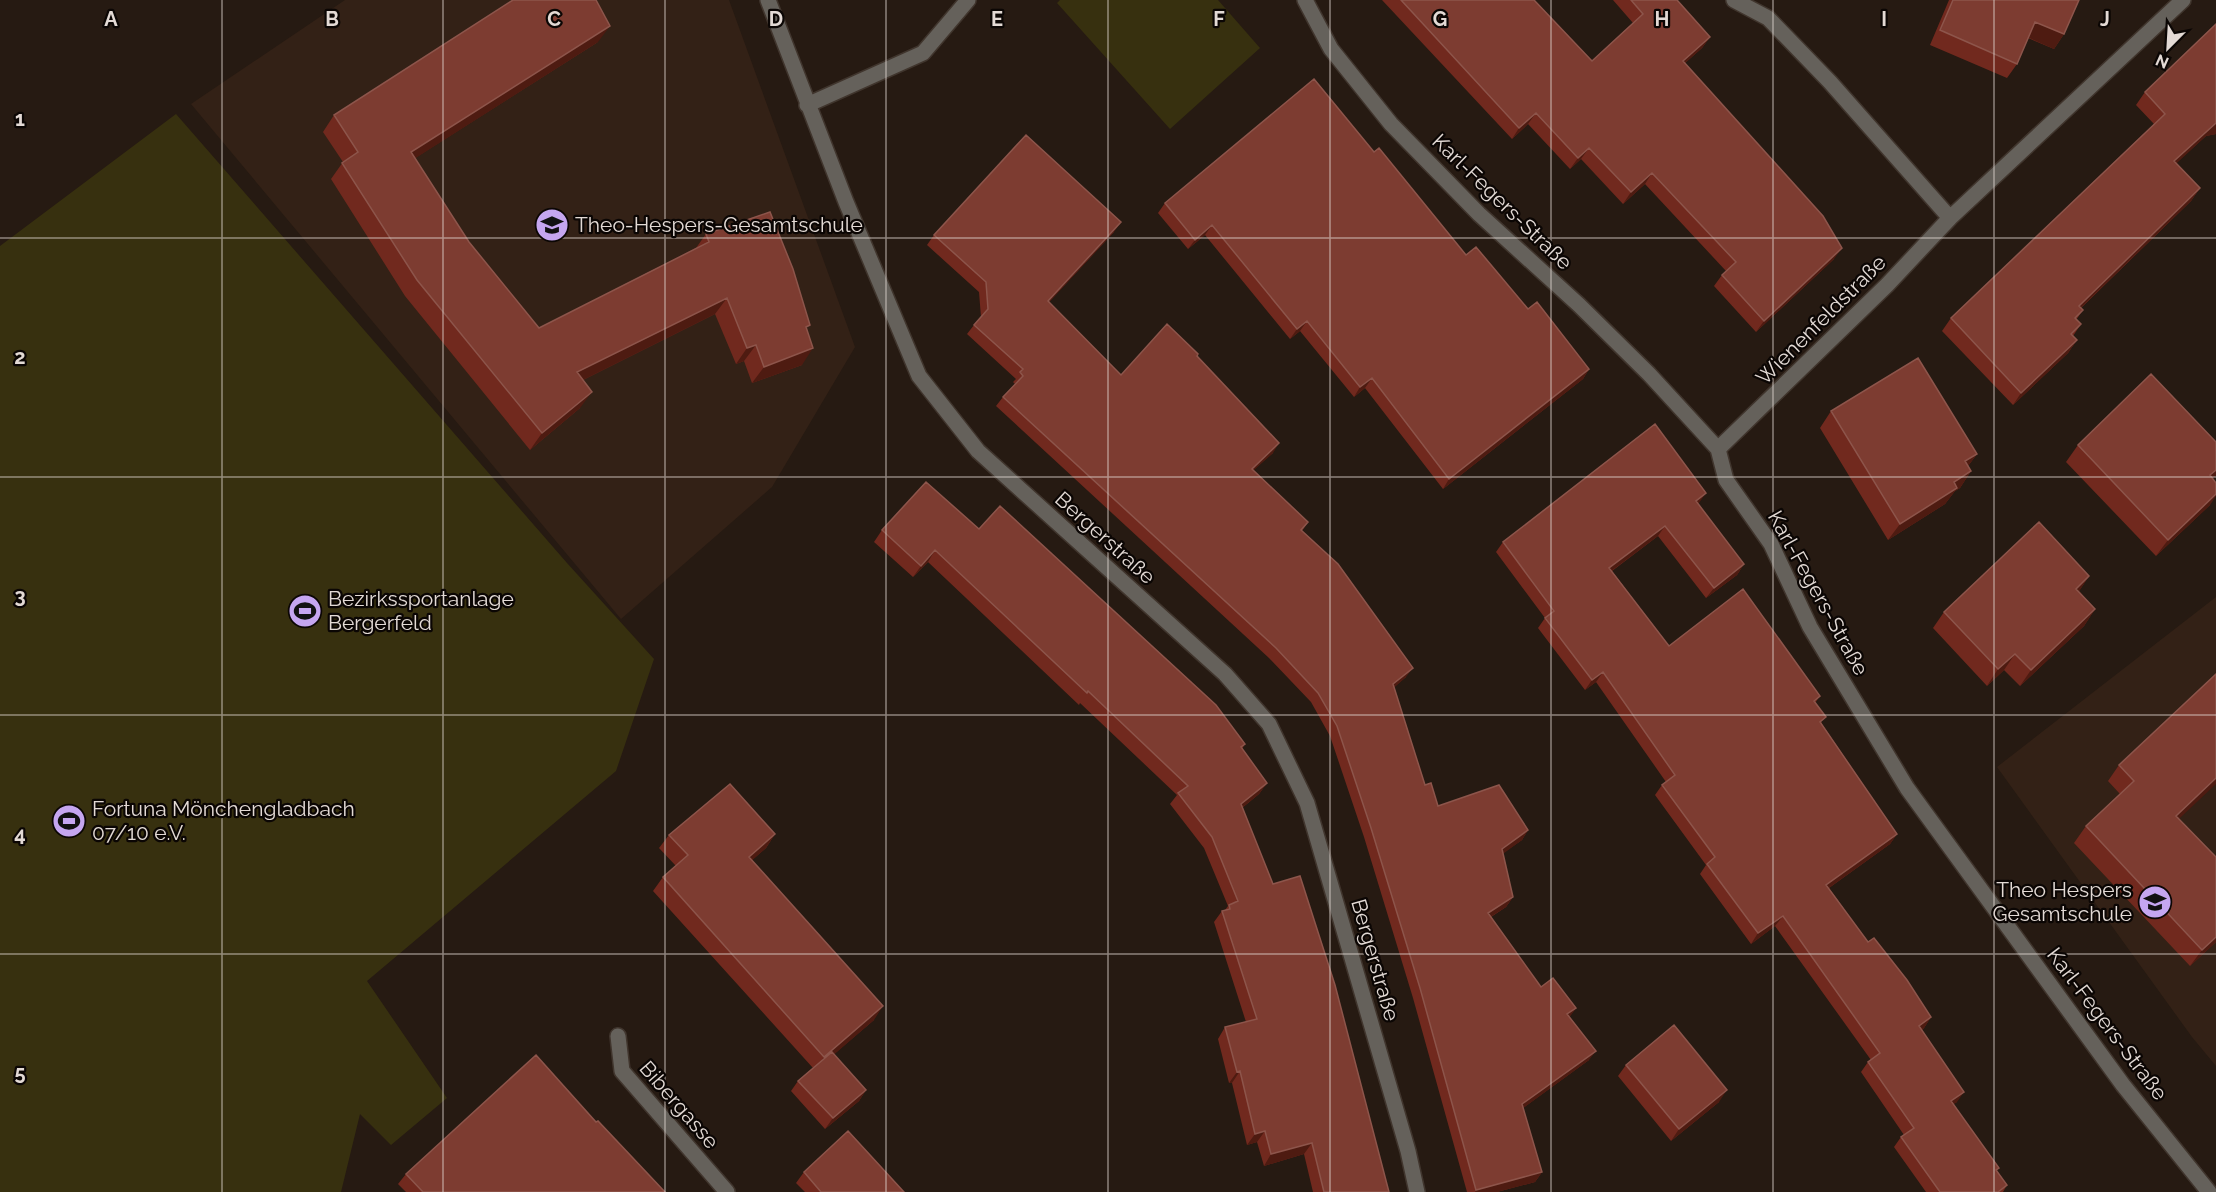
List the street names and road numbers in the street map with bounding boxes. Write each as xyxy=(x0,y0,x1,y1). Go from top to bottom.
street label: Karl-Fegers-Straße xyxy=(1427,129,1577,275)
street label: Wienenfeldstraße xyxy=(1751,250,1891,390)
street label: Bergerstraße xyxy=(1050,486,1160,589)
street label: Karl-Fegers-Straße xyxy=(1763,506,1874,679)
street label: Bergerstraße xyxy=(1346,896,1405,1024)
street label: Karl-Fegers-Straße xyxy=(2042,943,2173,1105)
street label: Bibergasse xyxy=(635,1056,724,1154)

